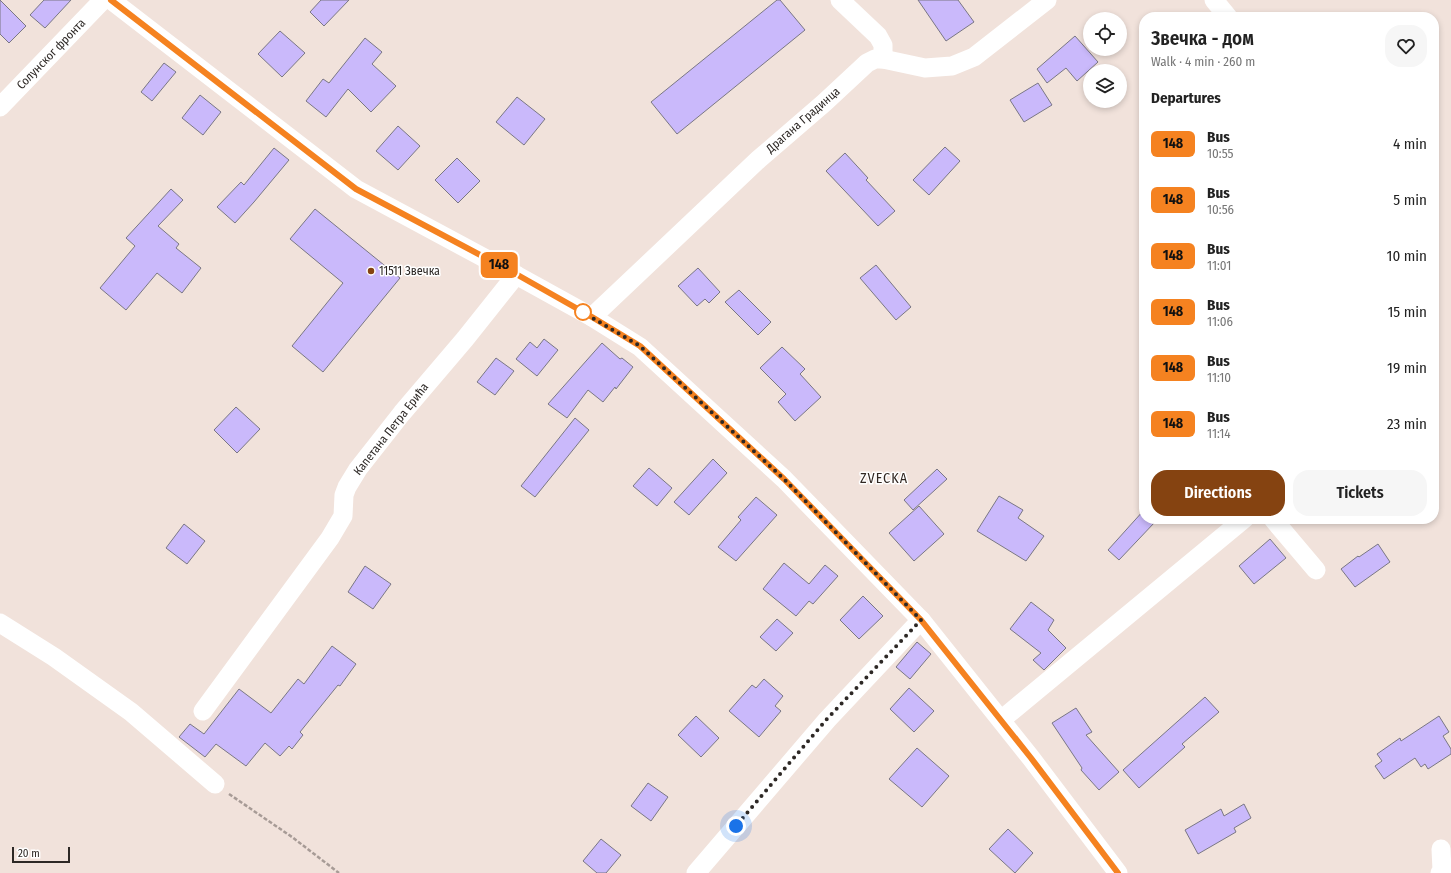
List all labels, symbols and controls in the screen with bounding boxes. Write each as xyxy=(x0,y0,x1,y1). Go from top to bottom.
map controls xyxy=(1083,12,1127,108)
button: locate xyxy=(1083,12,1127,56)
street label: Солунског фронта xyxy=(14,16,88,92)
button: heart xyxy=(1385,25,1427,67)
text: Звечка - дом xyxy=(1151,27,1254,50)
text: Walk · 4 min · 260 m xyxy=(1151,54,1255,69)
button: layers xyxy=(1083,64,1127,108)
street label: Драгана Градинца xyxy=(763,84,843,156)
text: Departures xyxy=(1151,89,1221,107)
text: Bus xyxy=(1207,128,1230,146)
text: 148 xyxy=(1163,135,1183,152)
text: 4 min xyxy=(1393,135,1427,153)
text: 10:55 xyxy=(1207,146,1234,161)
text: Bus xyxy=(1207,184,1230,202)
text: 148 xyxy=(1163,191,1183,208)
text: 5 min xyxy=(1393,191,1427,209)
text: 10:56 xyxy=(1207,202,1234,217)
text: Bus xyxy=(1207,240,1230,258)
text: 148 xyxy=(1163,247,1183,264)
text: 10 min xyxy=(1387,247,1427,265)
line badge: 148 xyxy=(476,252,522,278)
text: 148 xyxy=(489,256,509,273)
text: 11:01 xyxy=(1207,258,1231,273)
place label: 11511 Звечка xyxy=(379,264,440,278)
marker: 11511 Звечка xyxy=(366,266,376,276)
text: Bus xyxy=(1207,296,1230,314)
unlabelled marker xyxy=(574,303,592,321)
text: 148 xyxy=(1163,303,1183,320)
text: 15 min xyxy=(1388,303,1427,321)
text: 11:06 xyxy=(1207,314,1233,329)
text: Bus xyxy=(1207,352,1230,370)
text: 148 xyxy=(1163,359,1183,376)
text: 19 min xyxy=(1387,359,1427,377)
text: 11:10 xyxy=(1207,370,1231,385)
street label: Капетана Петра Ерића xyxy=(351,380,431,478)
text: Bus xyxy=(1207,408,1230,426)
text: 148 xyxy=(1163,415,1183,432)
text: 23 min xyxy=(1387,415,1427,433)
text: 11:14 xyxy=(1207,426,1231,441)
district label: ZVECKA xyxy=(860,470,908,487)
button: Directions xyxy=(1151,470,1285,516)
button: Tickets xyxy=(1293,470,1427,516)
your location xyxy=(726,816,746,836)
scale bar xyxy=(12,845,70,864)
text: 20 m xyxy=(18,847,40,860)

